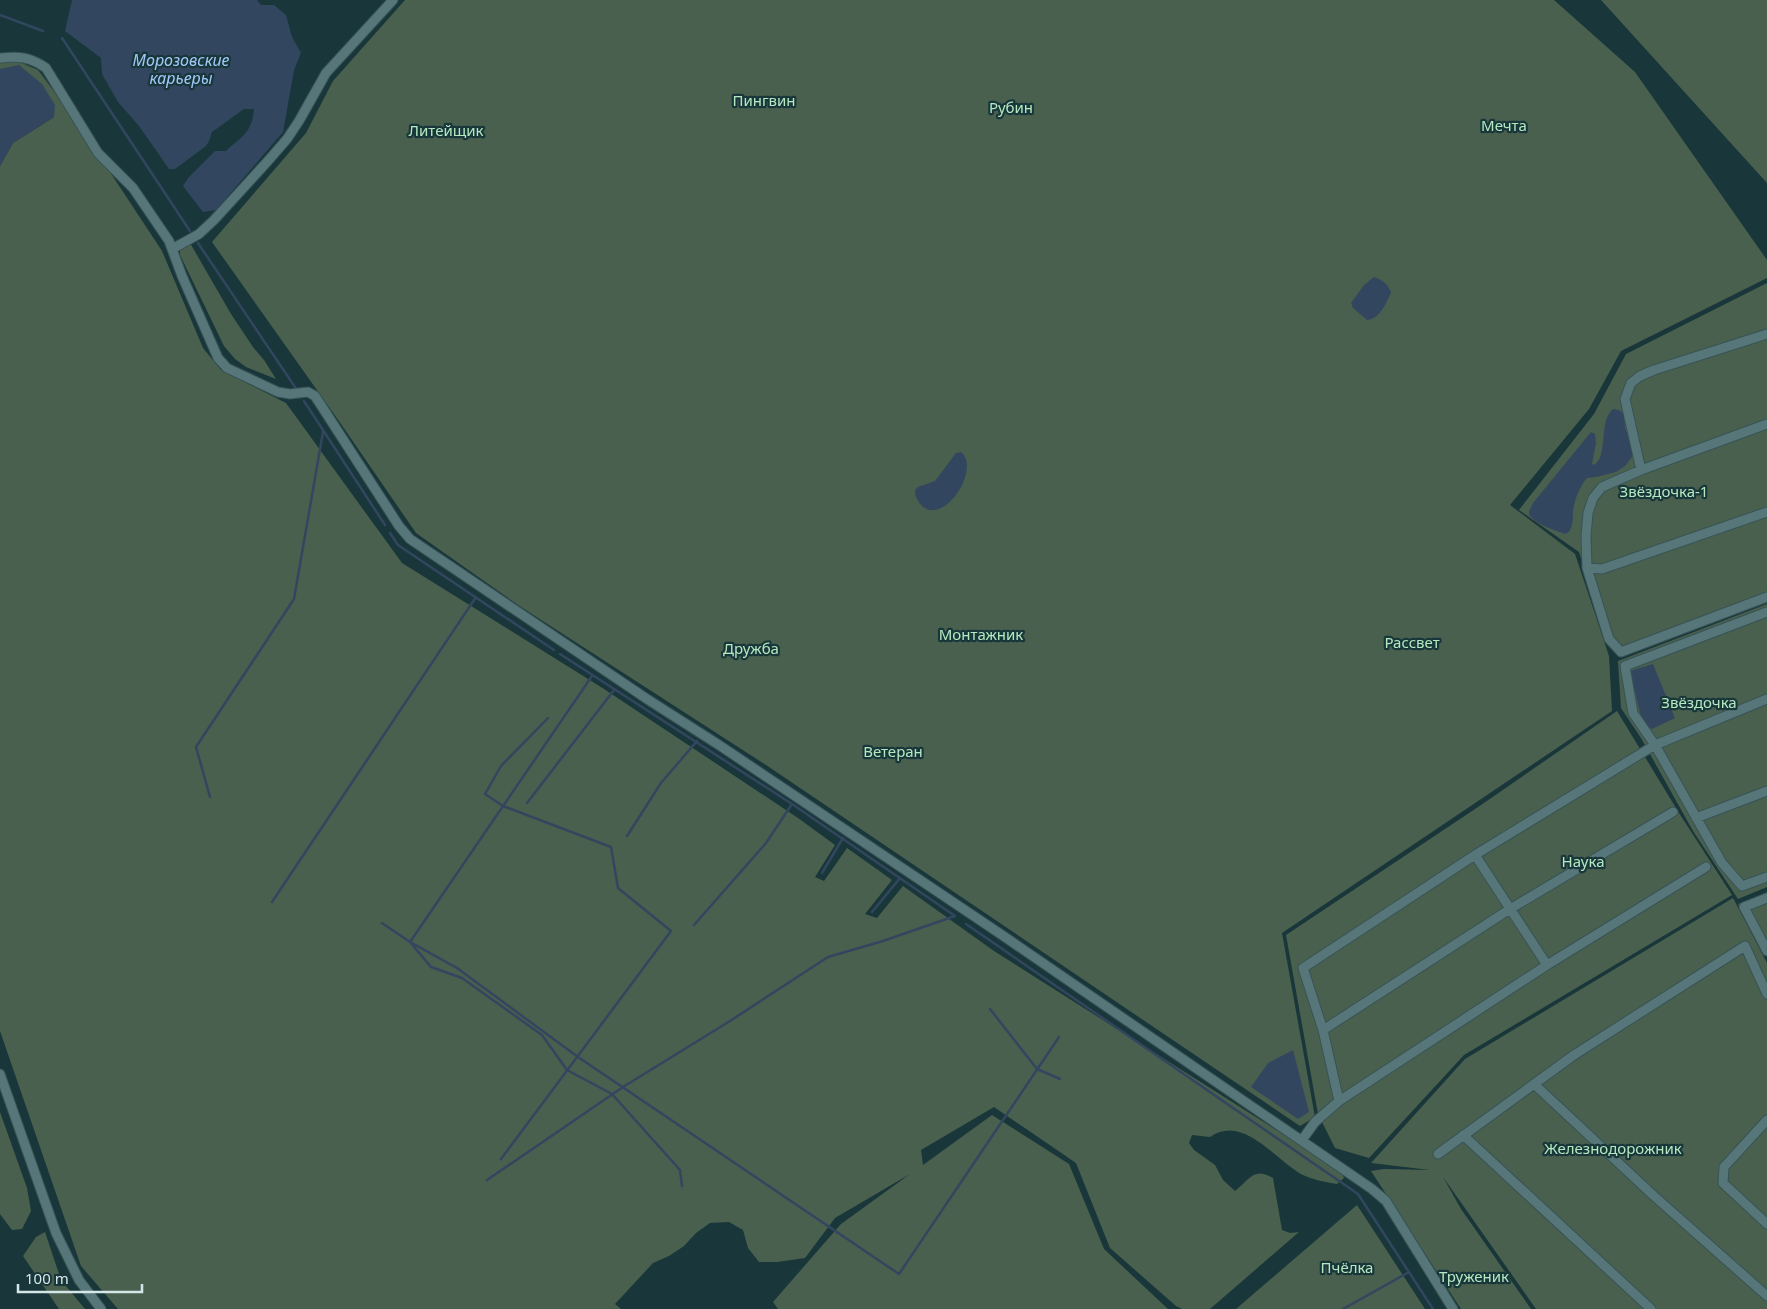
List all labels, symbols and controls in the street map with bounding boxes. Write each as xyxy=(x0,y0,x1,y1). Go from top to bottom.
water label: Морозовские карьеры xyxy=(133,49,230,89)
park label: Пингвин xyxy=(732,90,796,110)
park label: Рубин xyxy=(989,97,1033,117)
park label: Мечта xyxy=(1481,115,1527,135)
park label: Литейщик xyxy=(409,120,483,140)
park label: Звёздочка-1 xyxy=(1620,481,1708,501)
park label: Монтажник xyxy=(939,624,1023,644)
park label: Рассвет xyxy=(1384,632,1440,652)
park label: Дружба xyxy=(723,638,779,658)
park label: Звёздочка xyxy=(1661,692,1737,712)
park label: Ветеран xyxy=(863,741,923,761)
park label: Наука xyxy=(1562,851,1604,871)
park label: Железнодорожник xyxy=(1544,1138,1682,1158)
park label: Пчёлка xyxy=(1321,1257,1373,1277)
scale bar xyxy=(18,1262,141,1294)
park label: Труженик xyxy=(1439,1266,1509,1286)
text: 100 m xyxy=(25,1268,69,1288)

